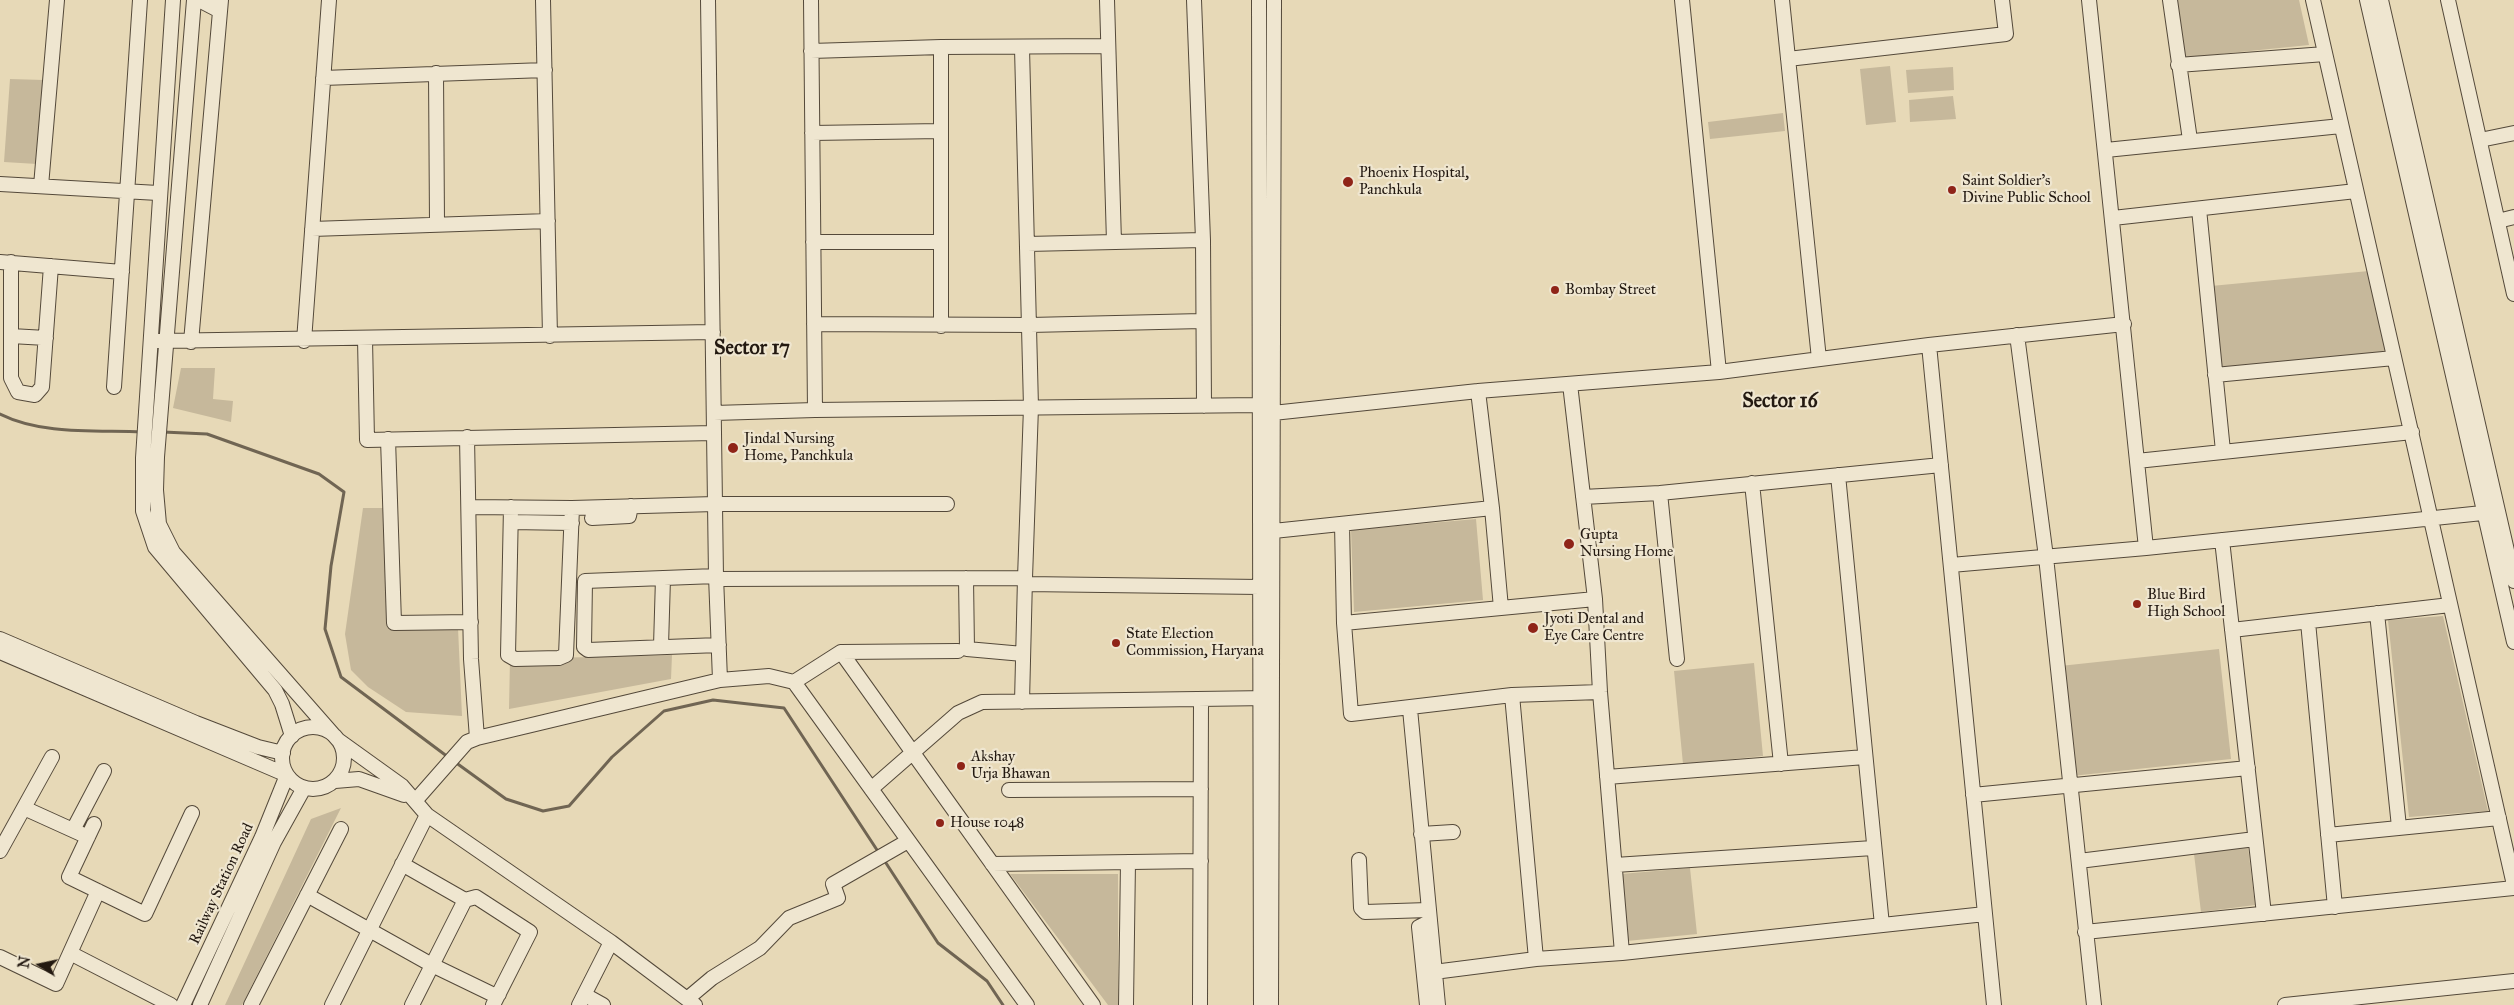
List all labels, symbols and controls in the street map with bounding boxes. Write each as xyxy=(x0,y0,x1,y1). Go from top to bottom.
place label: Phoenix Hospital, Panchkula xyxy=(1359,164,1469,199)
place label: Saint Soldier’s Divine Public School xyxy=(1962,172,2091,207)
marker: Phoenix Hospital, Panchkula xyxy=(1341,175,1355,189)
marker: Saint Soldier’s Divine Public School xyxy=(1946,184,1958,196)
place label: Bombay Street xyxy=(1565,281,1656,299)
marker: Bombay Street xyxy=(1549,284,1561,296)
district label: Sector 17 xyxy=(714,337,790,361)
district label: Sector 16 xyxy=(1742,390,1818,414)
place label: Jindal Nursing Home, Panchkula xyxy=(744,430,853,465)
marker: Jindal Nursing Home, Panchkula xyxy=(726,441,740,455)
place label: Gupta Nursing Home xyxy=(1580,526,1673,561)
marker: Gupta Nursing Home xyxy=(1562,537,1576,551)
place label: Blue Bird High School xyxy=(2147,586,2225,621)
marker: Blue Bird High School xyxy=(2131,598,2143,610)
place label: Jyoti Dental and Eye Care Centre xyxy=(1544,610,1644,645)
marker: Jyoti Dental and Eye Care Centre xyxy=(1526,621,1540,635)
place label: State Election Commission, Haryana xyxy=(1126,625,1264,660)
marker: State Election Commission, Haryana xyxy=(1110,637,1122,649)
place label: Akshay Urja Bhawan xyxy=(971,748,1050,783)
marker: Akshay Urja Bhawan xyxy=(955,760,967,772)
place label: House 1048 xyxy=(950,814,1024,832)
marker: House 1048 xyxy=(934,817,946,829)
street label: Railway Station Road xyxy=(186,821,258,947)
north arrow xyxy=(15,940,65,990)
text: N xyxy=(15,955,34,970)

